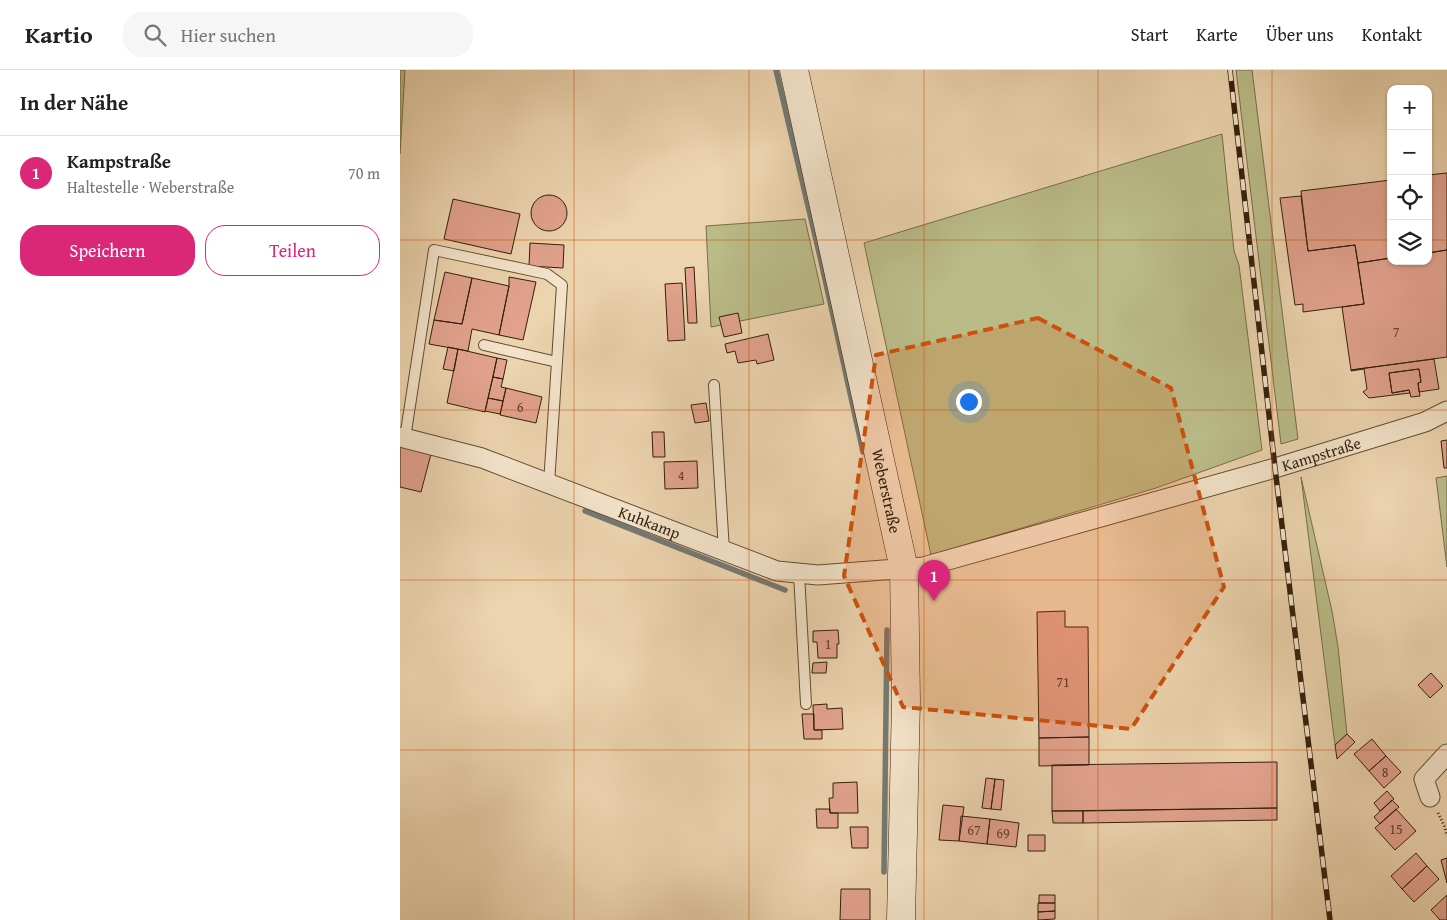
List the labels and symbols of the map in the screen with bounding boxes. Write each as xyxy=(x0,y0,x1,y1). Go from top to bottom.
house number: 7 xyxy=(1393,322,1400,342)
your location xyxy=(956,389,982,415)
house number: 6 xyxy=(517,397,524,417)
street label: Kampstraße xyxy=(1279,430,1364,477)
street label: Weberstraße xyxy=(866,446,908,535)
house number: 4 xyxy=(678,465,685,485)
street label: Kuhkamp xyxy=(615,499,684,545)
pin: 1 xyxy=(918,560,950,601)
house number: 1 xyxy=(825,634,831,654)
house number: 71 xyxy=(1056,672,1070,692)
house number: 8 xyxy=(1382,762,1389,782)
house number: 15 xyxy=(1389,819,1403,839)
house number: 67 xyxy=(967,820,981,840)
house number: 69 xyxy=(996,823,1010,843)

